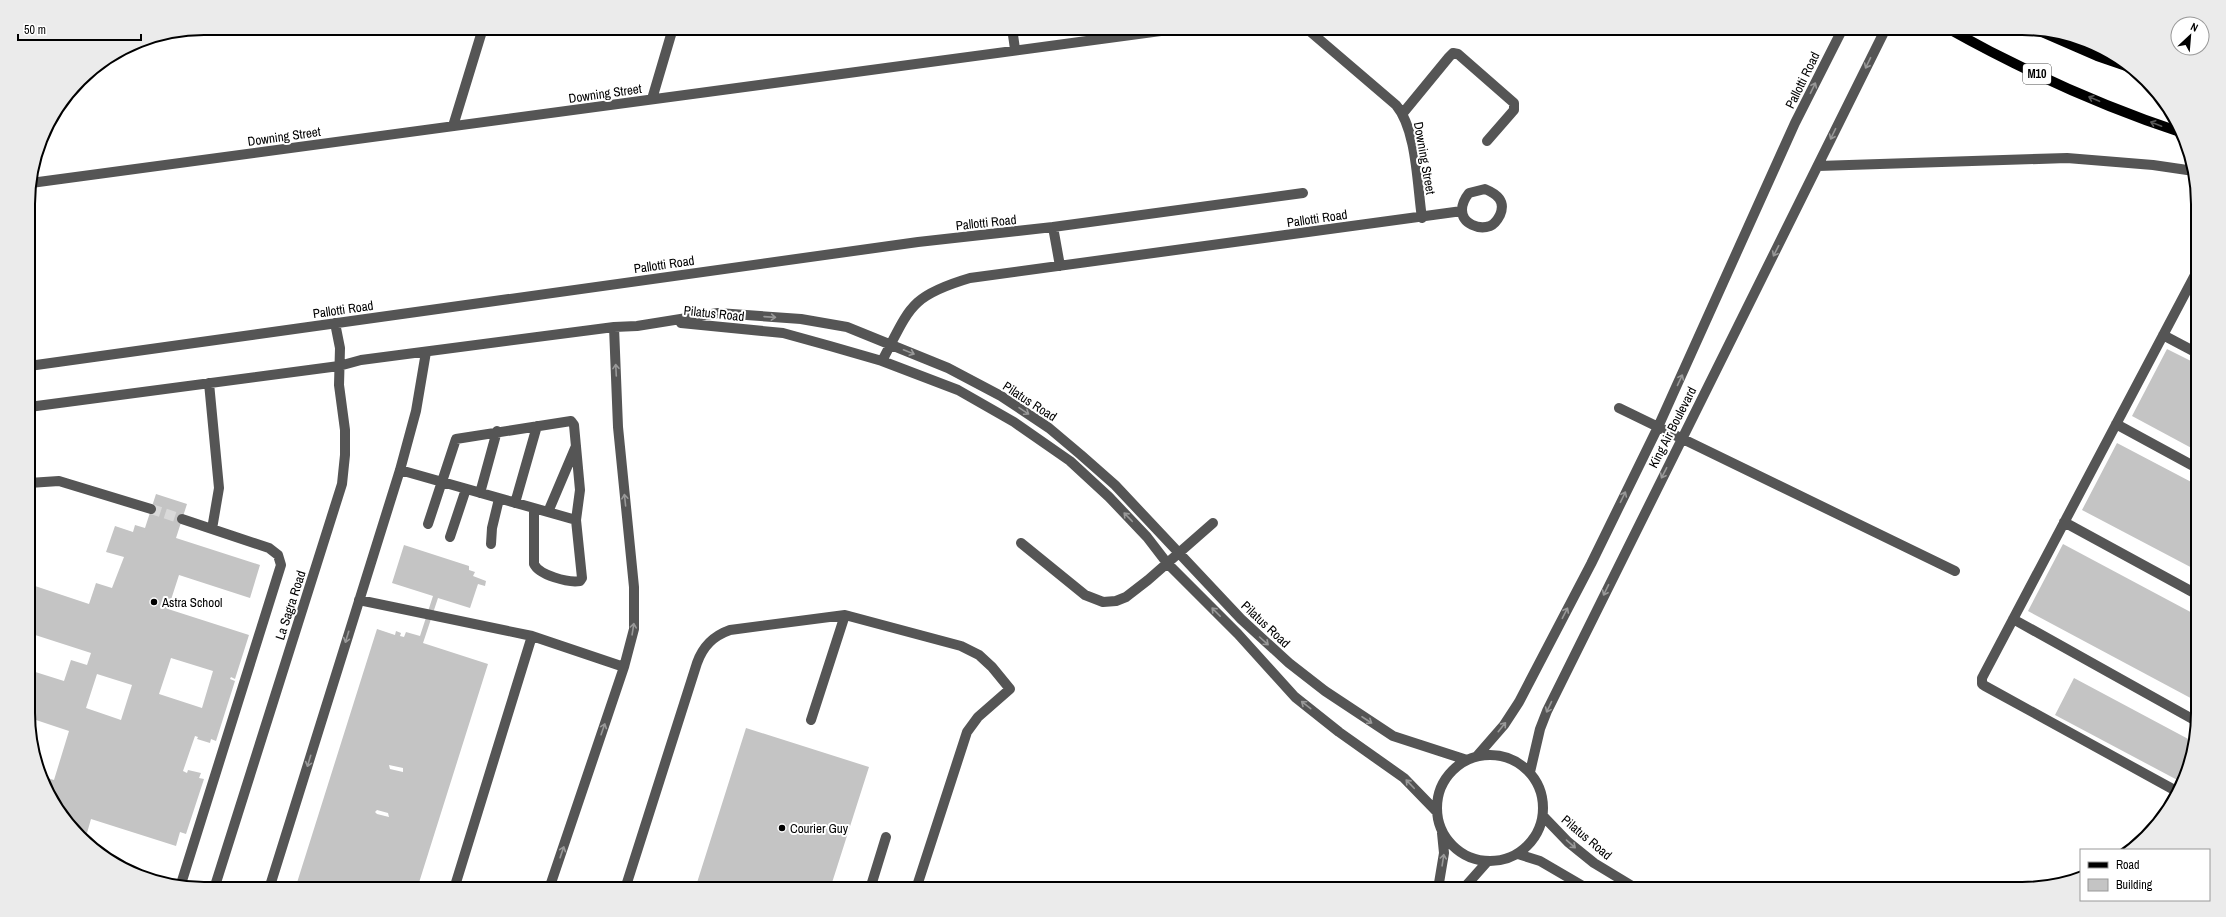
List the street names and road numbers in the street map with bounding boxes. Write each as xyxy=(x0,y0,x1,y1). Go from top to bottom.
street label: Pallotti Road xyxy=(1781,49,1823,111)
road number: M10 xyxy=(2023,64,2051,84)
street label: Downing Street xyxy=(568,80,643,107)
street label: Downing Street xyxy=(1410,120,1439,196)
street label: Downing Street xyxy=(247,123,322,150)
street label: Pallotti Road xyxy=(1286,206,1349,231)
street label: Pallotti Road xyxy=(955,211,1017,234)
street label: Pallotti Road xyxy=(633,252,696,277)
street label: Pallotti Road xyxy=(312,297,375,322)
street label: Pilatus Road xyxy=(683,302,745,325)
street label: Pilatus Road xyxy=(999,378,1060,425)
street label: King Air Boulevard xyxy=(1645,384,1700,471)
street label: La Sagra Road xyxy=(271,568,310,642)
street label: Pilatus Road xyxy=(1238,597,1294,651)
street label: Pilatus Road xyxy=(1558,811,1616,864)

